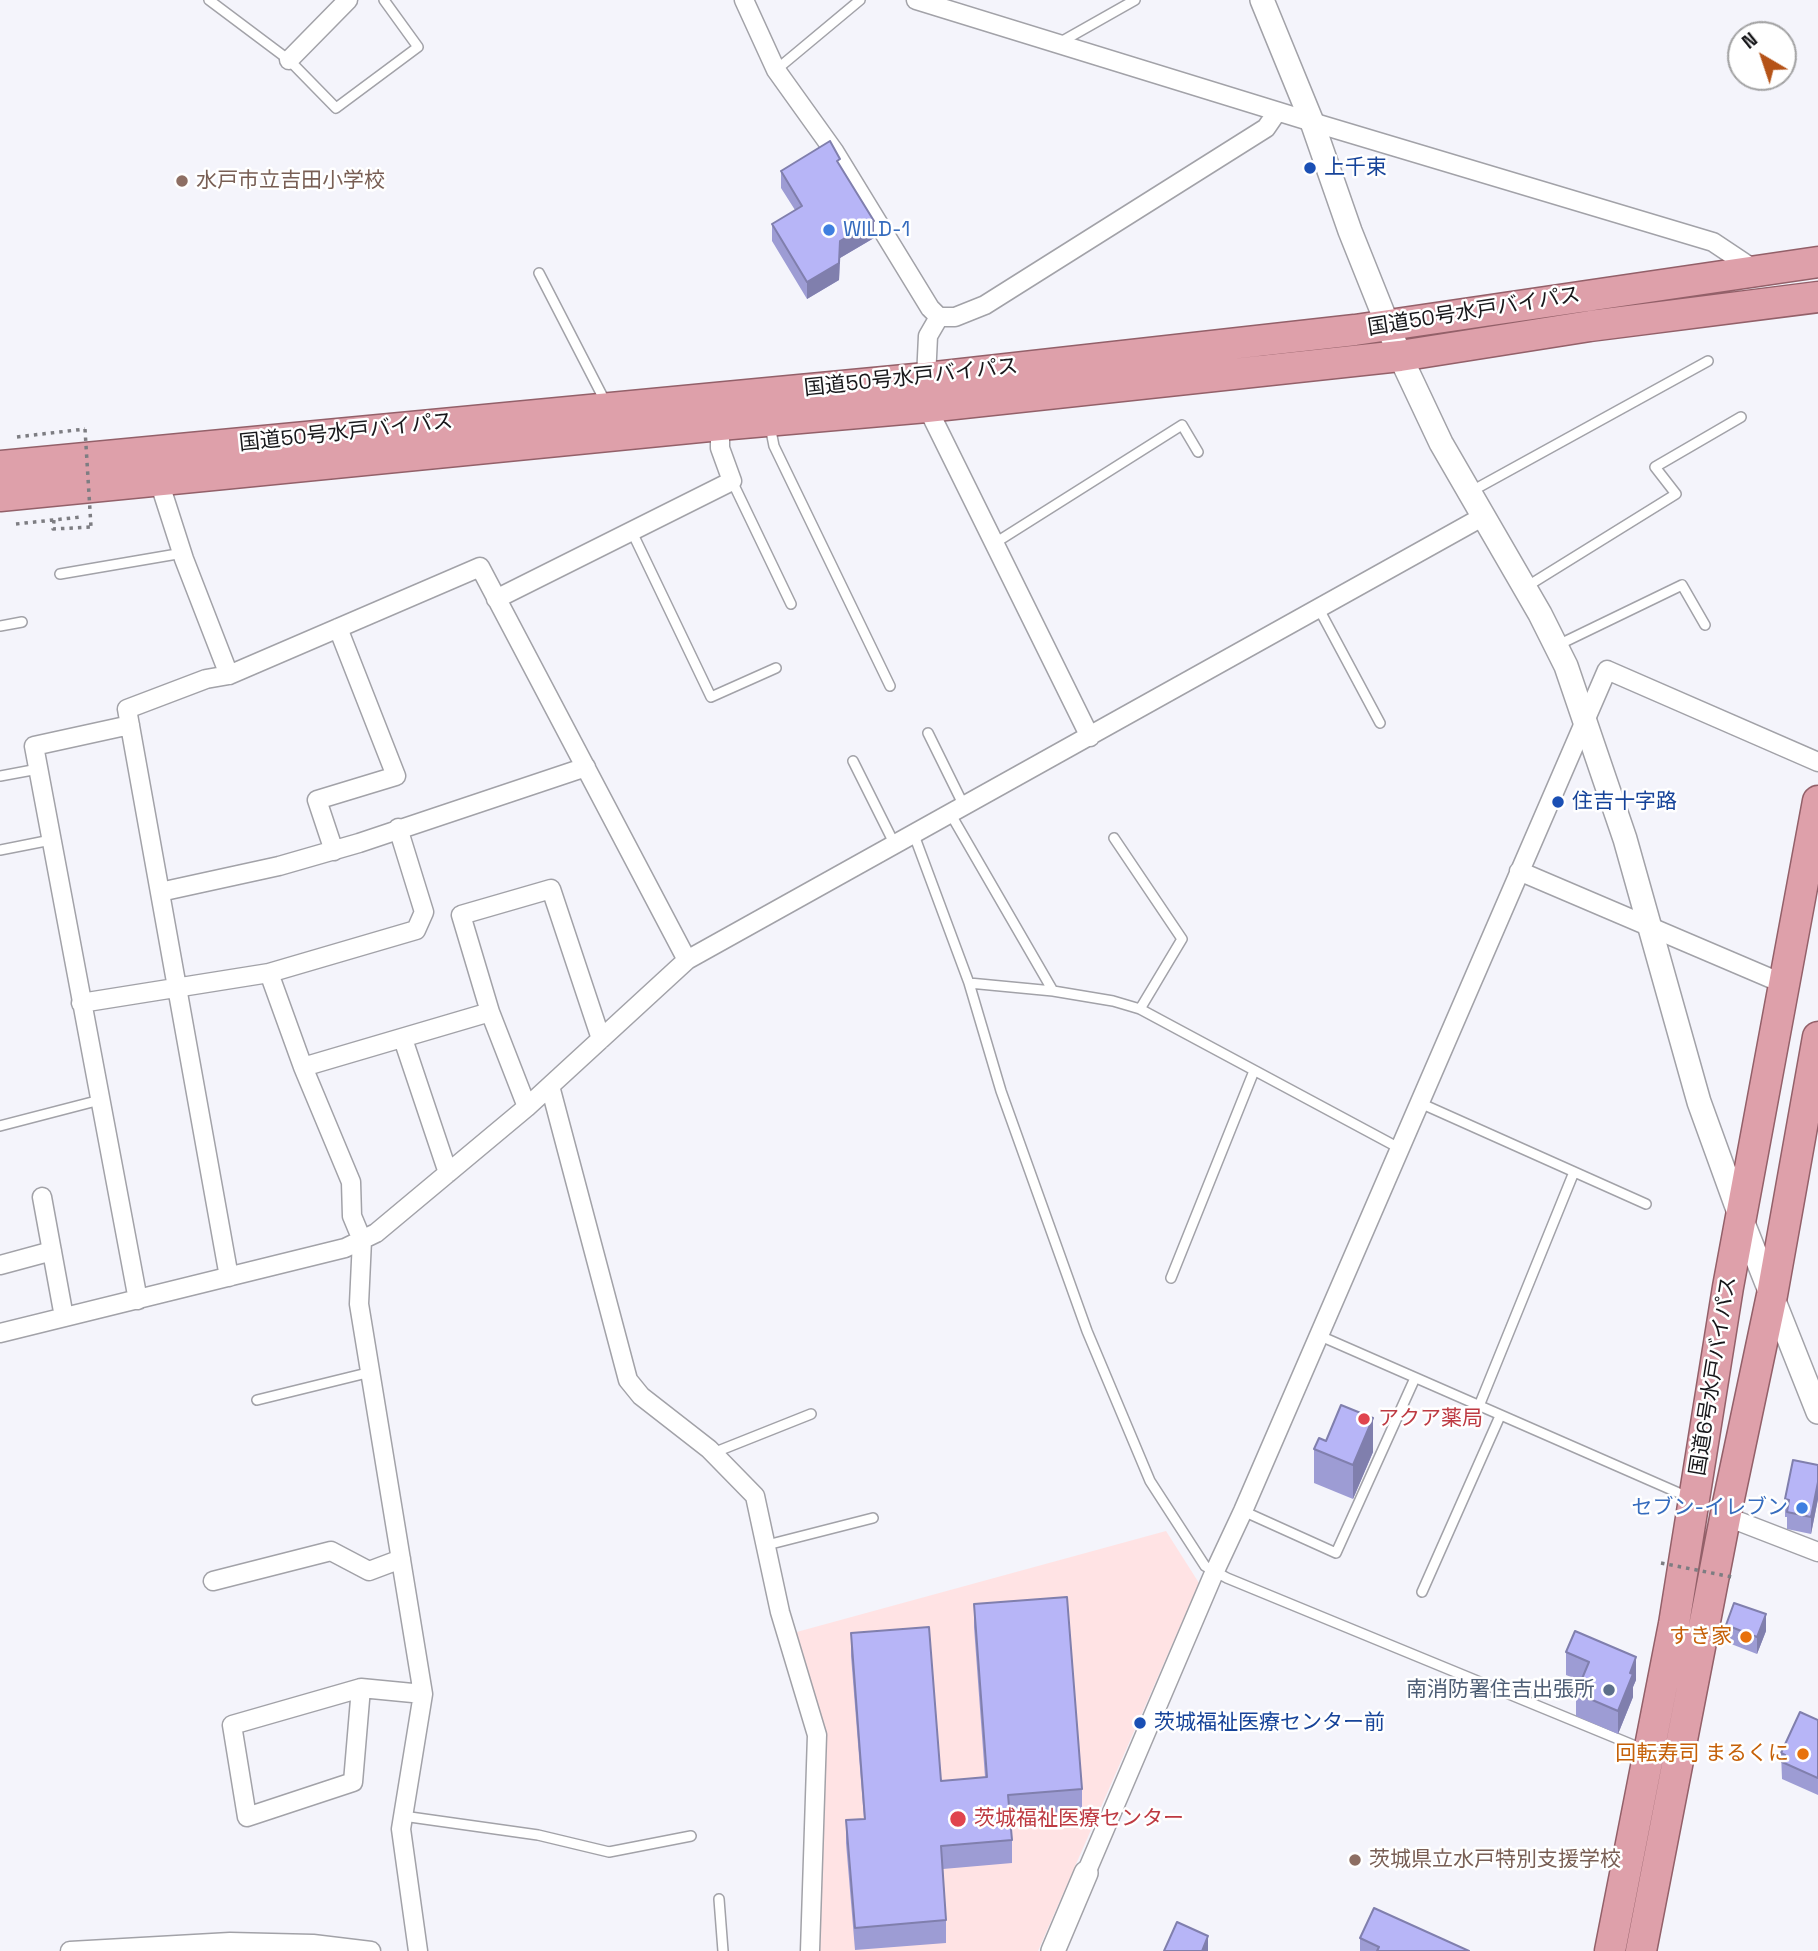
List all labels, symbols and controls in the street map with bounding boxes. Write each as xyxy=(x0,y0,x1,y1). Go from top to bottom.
north arrow xyxy=(1727,21,1797,91)
text: N xyxy=(1737,27,1763,55)
place label: 上千束 xyxy=(1324,155,1387,181)
marker: 上千束 xyxy=(1302,160,1318,176)
place label: 水戸市立吉田小学校 xyxy=(196,168,385,194)
marker: 水戸市立吉田小学校 xyxy=(174,173,190,189)
place label: WILD-1 xyxy=(843,217,910,243)
marker: WILD-1 xyxy=(821,222,837,238)
street label: 国道50号水戸バイパス xyxy=(1366,283,1582,341)
street label: 国道50号水戸バイパス xyxy=(803,354,1019,402)
street label: 国道50号水戸バイパス xyxy=(238,409,454,457)
place label: 住吉十字路 xyxy=(1572,789,1677,815)
marker: 住吉十字路 xyxy=(1550,794,1566,810)
street label: 国道6号水戸バイパス xyxy=(1686,1274,1742,1478)
place label: アクア薬局 xyxy=(1378,1406,1483,1432)
marker: アクア薬局 xyxy=(1356,1411,1372,1427)
place label: セブン-イレブン xyxy=(1631,1495,1788,1521)
marker: セブン-イレブン xyxy=(1794,1500,1810,1516)
place label: すき家 xyxy=(1669,1624,1732,1650)
marker: すき家 xyxy=(1738,1629,1754,1645)
place label: 南消防署住吉出張所 xyxy=(1406,1677,1595,1703)
marker: 南消防署住吉出張所 xyxy=(1601,1682,1617,1698)
place label: 茨城福祉医療センター前 xyxy=(1154,1710,1385,1736)
marker: 茨城福祉医療センター前 xyxy=(1132,1715,1148,1731)
place label: 回転寿司 まるくに xyxy=(1616,1741,1789,1767)
marker: 回転寿司 まるくに xyxy=(1795,1746,1811,1762)
place label: 茨城福祉医療センター xyxy=(974,1806,1184,1832)
marker: 茨城福祉医療センター xyxy=(948,1809,968,1829)
place label: 茨城県立水戸特別支援学校 xyxy=(1369,1847,1621,1873)
marker: 茨城県立水戸特別支援学校 xyxy=(1347,1852,1363,1868)

